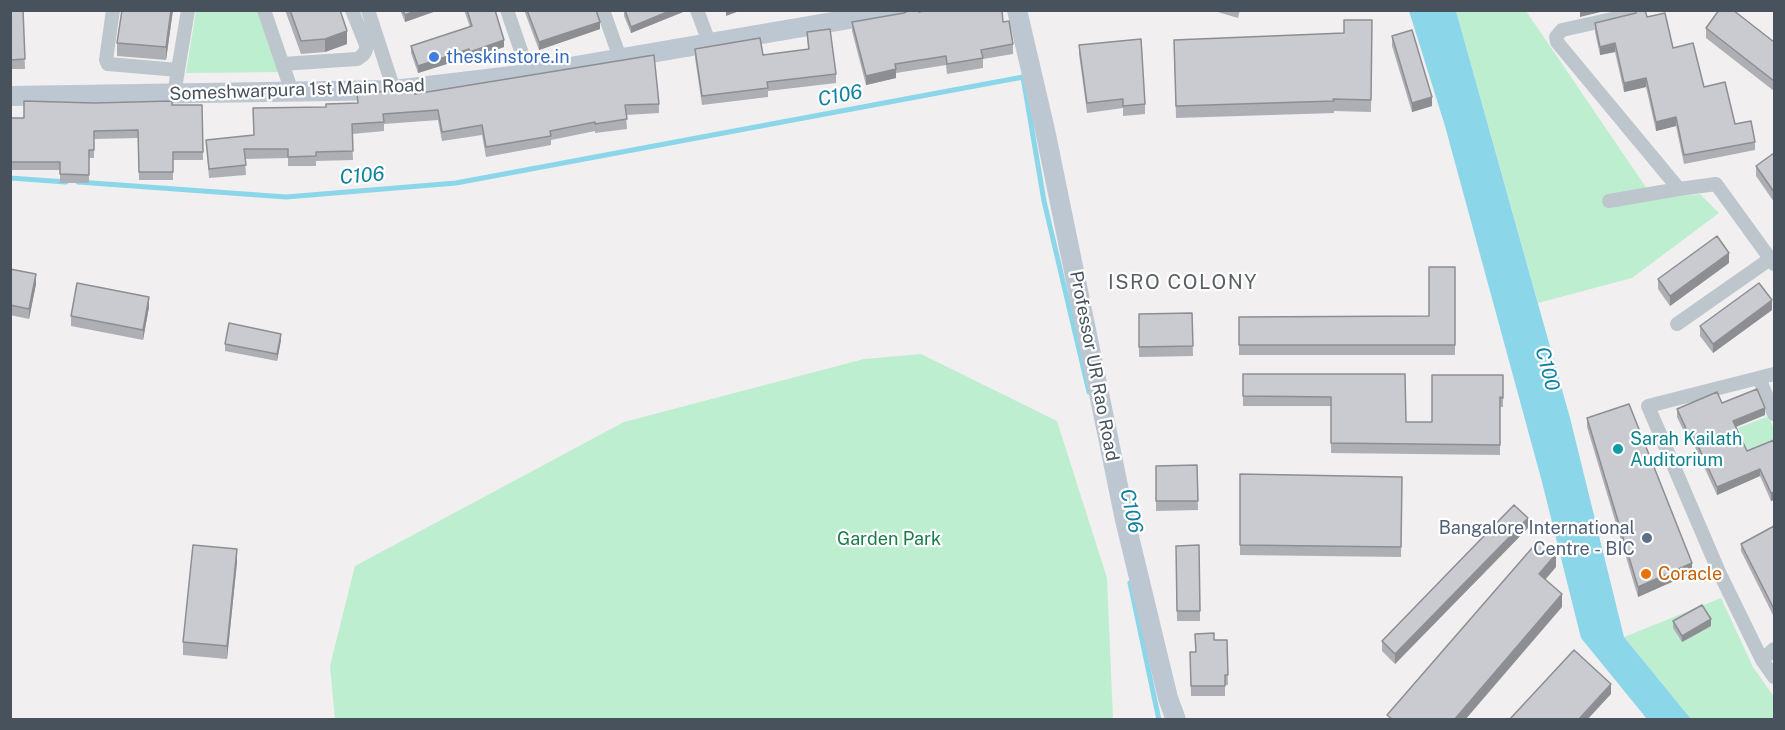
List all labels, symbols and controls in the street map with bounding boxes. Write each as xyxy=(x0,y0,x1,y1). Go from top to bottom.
place label: theskinstore.in xyxy=(446,46,570,68)
marker: theskinstore.in xyxy=(427,50,441,64)
street label: Someshwarpura 1st Main Road xyxy=(169,75,425,105)
water label: C106 xyxy=(816,80,864,112)
water label: C106 xyxy=(339,162,385,190)
street label: Professor UR Rao Road xyxy=(1065,269,1123,463)
district label: ISRO COLONY xyxy=(1108,271,1258,295)
water label: C100 xyxy=(1530,344,1564,394)
place label: Sarah Kailath Auditorium xyxy=(1630,428,1742,470)
marker: Sarah Kailath Auditorium xyxy=(1611,442,1625,456)
water label: C106 xyxy=(1115,487,1147,535)
place label: Bangalore International Centre - BIC xyxy=(1439,517,1635,560)
park label: Garden Park xyxy=(837,528,941,550)
marker: Bangalore International Centre - BIC xyxy=(1640,531,1654,545)
place label: Coracle xyxy=(1658,563,1722,585)
marker: Coracle xyxy=(1639,567,1653,581)

